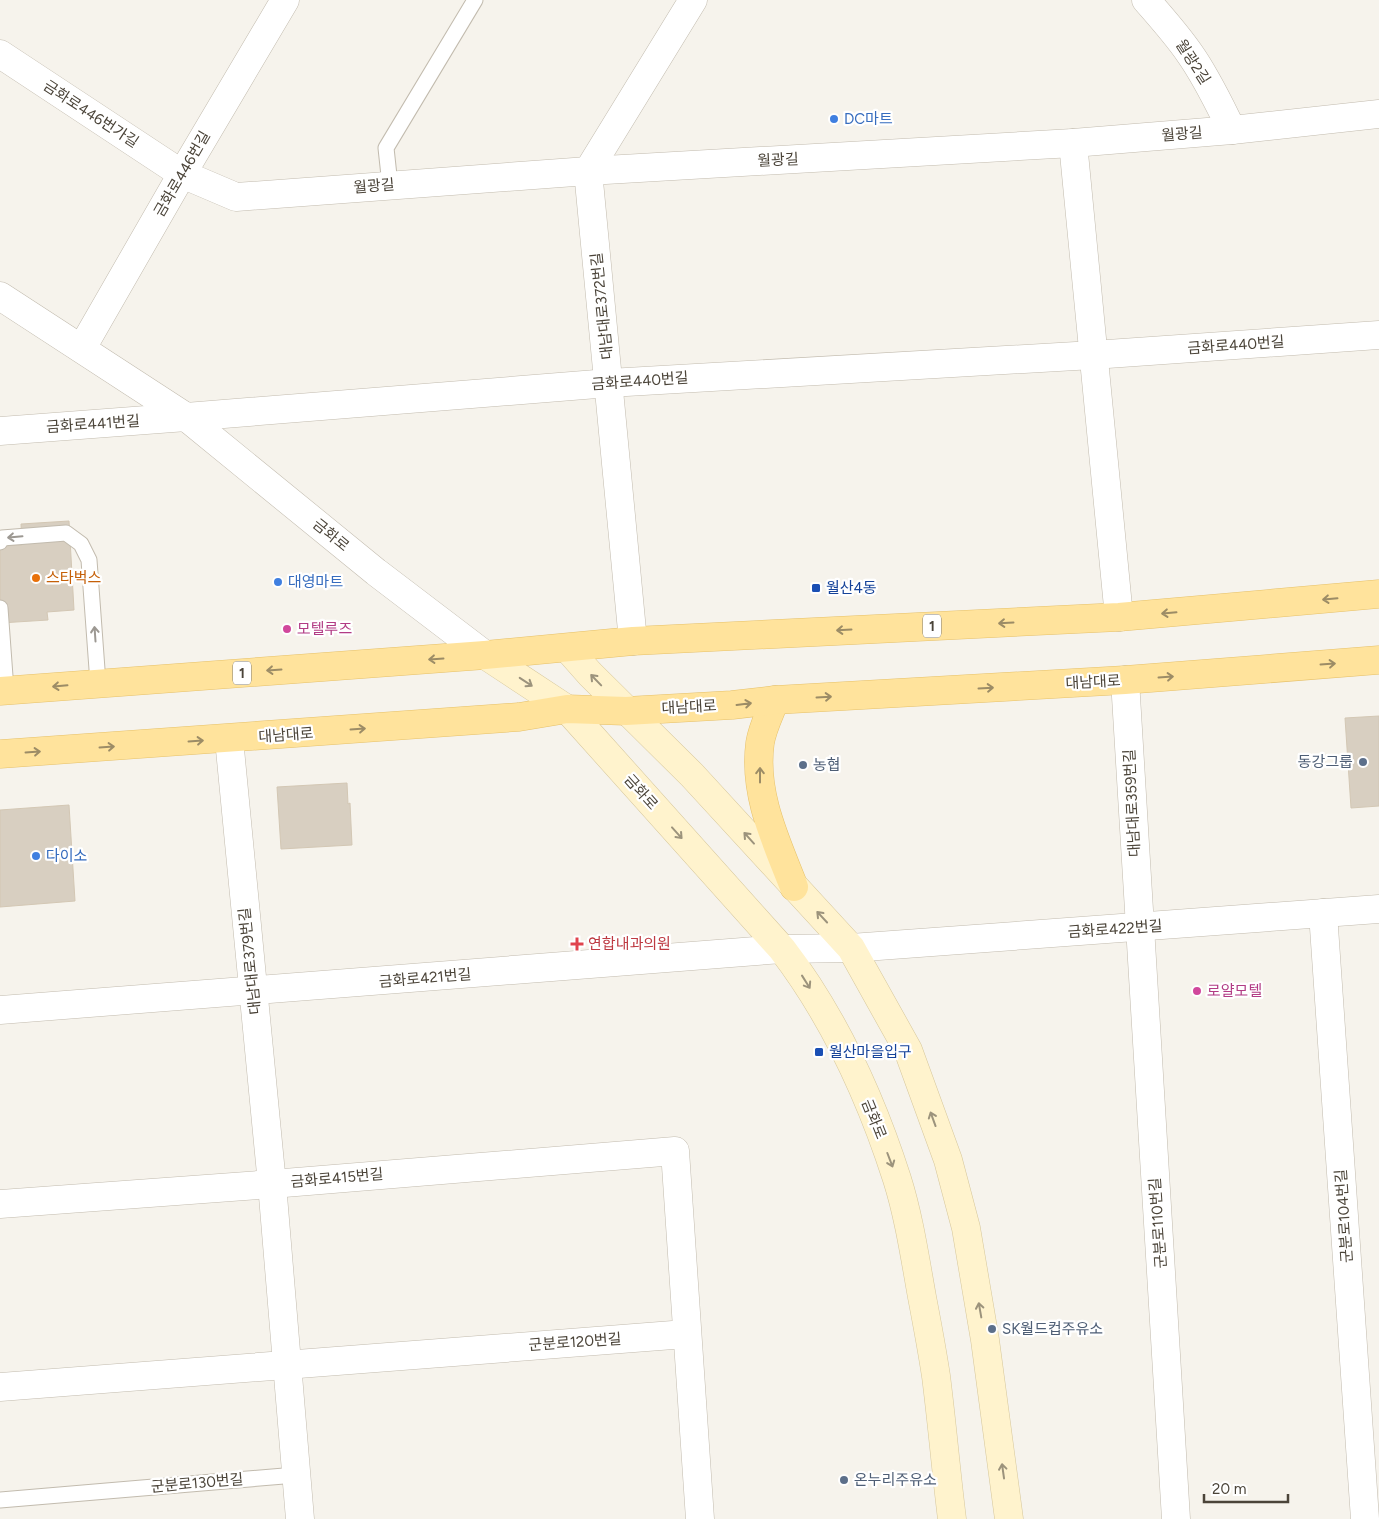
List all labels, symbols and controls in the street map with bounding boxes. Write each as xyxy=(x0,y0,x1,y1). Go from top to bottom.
street label: 월광2길 xyxy=(1172,36,1214,88)
street label: 금화로446번가길 xyxy=(40,77,142,151)
place label: DC마트 xyxy=(844,110,893,128)
marker: DC마트 xyxy=(828,113,840,125)
street label: 월광길 xyxy=(1161,123,1203,145)
street label: 금화로446번길 xyxy=(150,128,214,220)
street label: 월광길 xyxy=(757,150,799,170)
street label: 월광길 xyxy=(353,175,395,197)
street label: 대남대로372번길 xyxy=(587,252,617,360)
street label: 금화로440번길 xyxy=(1187,333,1285,357)
street label: 금화로440번길 xyxy=(591,369,689,393)
street label: 금화로441번길 xyxy=(46,412,140,436)
street label: 금화로 xyxy=(309,515,353,555)
one-way arrow xyxy=(7,532,23,541)
place label: 스타벅스 xyxy=(46,569,101,587)
marker: 스타벅스 xyxy=(30,572,42,584)
place label: 대영마트 xyxy=(288,573,343,591)
marker: 대영마트 xyxy=(272,576,284,588)
place label: 월산4동 xyxy=(826,579,877,597)
marker: 월산4동 xyxy=(810,582,822,594)
one-way arrow xyxy=(1323,594,1339,603)
one-way arrow xyxy=(1161,608,1177,618)
road number: 1 xyxy=(923,614,941,638)
one-way arrow xyxy=(999,618,1015,627)
place label: 모텔루즈 xyxy=(297,620,352,638)
marker: 모텔루즈 xyxy=(281,623,293,635)
one-way arrow xyxy=(836,626,852,635)
one-way arrow xyxy=(90,627,99,643)
one-way arrow xyxy=(429,654,445,663)
one-way arrow xyxy=(1320,660,1336,669)
road number: 1 xyxy=(233,661,251,684)
one-way arrow xyxy=(267,666,283,675)
street label: 대남대로 xyxy=(1065,672,1121,692)
one-way arrow xyxy=(1158,672,1174,681)
one-way arrow xyxy=(590,674,602,686)
one-way arrow xyxy=(519,677,533,687)
one-way arrow xyxy=(52,681,68,691)
one-way arrow xyxy=(978,683,994,692)
one-way arrow xyxy=(816,693,832,702)
street label: 대남대로 xyxy=(661,697,717,717)
one-way arrow xyxy=(736,699,752,709)
street label: 대남대로 xyxy=(258,724,314,746)
one-way arrow xyxy=(350,725,366,734)
one-way arrow xyxy=(188,737,204,746)
one-way arrow xyxy=(98,743,114,752)
one-way arrow xyxy=(25,748,41,757)
street label: 대남대로359번길 xyxy=(1120,749,1144,857)
place label: 동강그룹 xyxy=(1298,753,1353,771)
place label: 농협 xyxy=(813,756,841,774)
marker: 동강그룹 xyxy=(1357,756,1369,768)
marker: 농협 xyxy=(797,759,809,771)
one-way arrow xyxy=(755,767,765,783)
street label: 금화로 xyxy=(620,771,662,813)
one-way arrow xyxy=(672,826,683,839)
one-way arrow xyxy=(744,832,755,845)
place label: 다이소 xyxy=(46,847,88,865)
marker: 다이소 xyxy=(30,850,42,862)
street label: 대남대로379번길 xyxy=(235,907,265,1015)
one-way arrow xyxy=(816,910,828,923)
street label: 금화로422번길 xyxy=(1067,917,1163,941)
place label: 연합내과의원 xyxy=(588,935,671,953)
marker: 연합내과의원 xyxy=(570,937,584,951)
street label: 금화로421번길 xyxy=(378,965,472,991)
one-way arrow xyxy=(801,975,811,989)
place label: 로얄모텔 xyxy=(1207,982,1262,1000)
marker: 로얄모텔 xyxy=(1191,985,1203,997)
place label: 월산마을입구 xyxy=(829,1043,912,1061)
marker: 월산마을입구 xyxy=(813,1046,825,1058)
street label: 금화로 xyxy=(858,1096,890,1142)
one-way arrow xyxy=(928,1111,937,1127)
one-way arrow xyxy=(886,1152,895,1168)
street label: 금화로415번길 xyxy=(290,1165,384,1191)
street label: 군분로104번길 xyxy=(1332,1168,1356,1264)
street label: 군분로110번길 xyxy=(1146,1177,1170,1269)
one-way arrow xyxy=(974,1302,984,1318)
place label: SK월드컵주유소 xyxy=(1002,1320,1103,1338)
marker: SK월드컵주유소 xyxy=(986,1323,998,1335)
street label: 군분로120번길 xyxy=(528,1330,622,1354)
one-way arrow xyxy=(997,1463,1007,1479)
street label: 군분로130번길 xyxy=(150,1470,244,1496)
place label: 온누리주유소 xyxy=(854,1471,937,1489)
scale bar xyxy=(1204,1472,1288,1504)
marker: 온누리주유소 xyxy=(838,1474,850,1486)
text: 20 m xyxy=(1212,1480,1246,1498)

